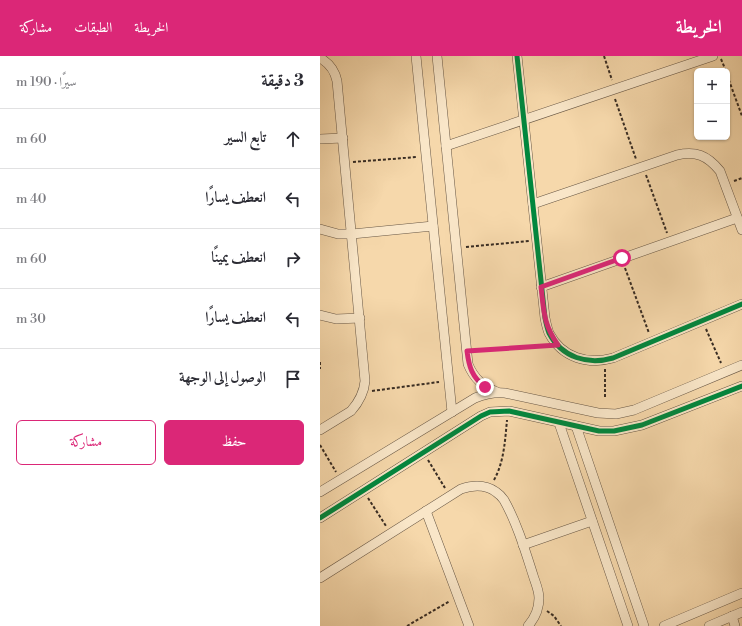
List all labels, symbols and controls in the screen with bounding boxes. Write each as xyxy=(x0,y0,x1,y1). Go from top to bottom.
text: الخريطة xyxy=(676,15,722,39)
text: مشاركة xyxy=(20,19,52,37)
text: الطبقات xyxy=(74,19,112,37)
text: الخريطة xyxy=(134,19,168,37)
map controls xyxy=(694,68,730,140)
button: + xyxy=(694,68,730,104)
text: 3 دقيقة xyxy=(261,70,304,92)
text: سيرًا · 190 m xyxy=(16,74,77,90)
button: − xyxy=(694,104,730,140)
text: تابع السير xyxy=(224,128,266,147)
icon: ahead xyxy=(282,128,304,150)
text: 60 m xyxy=(16,131,47,147)
text: انعطف يسارًا xyxy=(205,188,266,207)
icon: left xyxy=(282,188,304,210)
text: 40 m xyxy=(16,191,46,207)
text: انعطف يمينًا xyxy=(211,248,266,267)
icon: right xyxy=(282,248,304,270)
route start xyxy=(613,249,631,267)
text: 60 m xyxy=(16,251,47,267)
text: انعطف يسارًا xyxy=(205,308,266,327)
icon: left xyxy=(282,308,304,330)
text: 30 m xyxy=(16,311,46,327)
text: الوصول إلى الوجهة xyxy=(179,368,266,387)
icon: arrive xyxy=(282,368,304,390)
route end xyxy=(476,378,494,396)
button: مشاركة xyxy=(16,420,156,465)
button: حفظ xyxy=(164,420,304,465)

